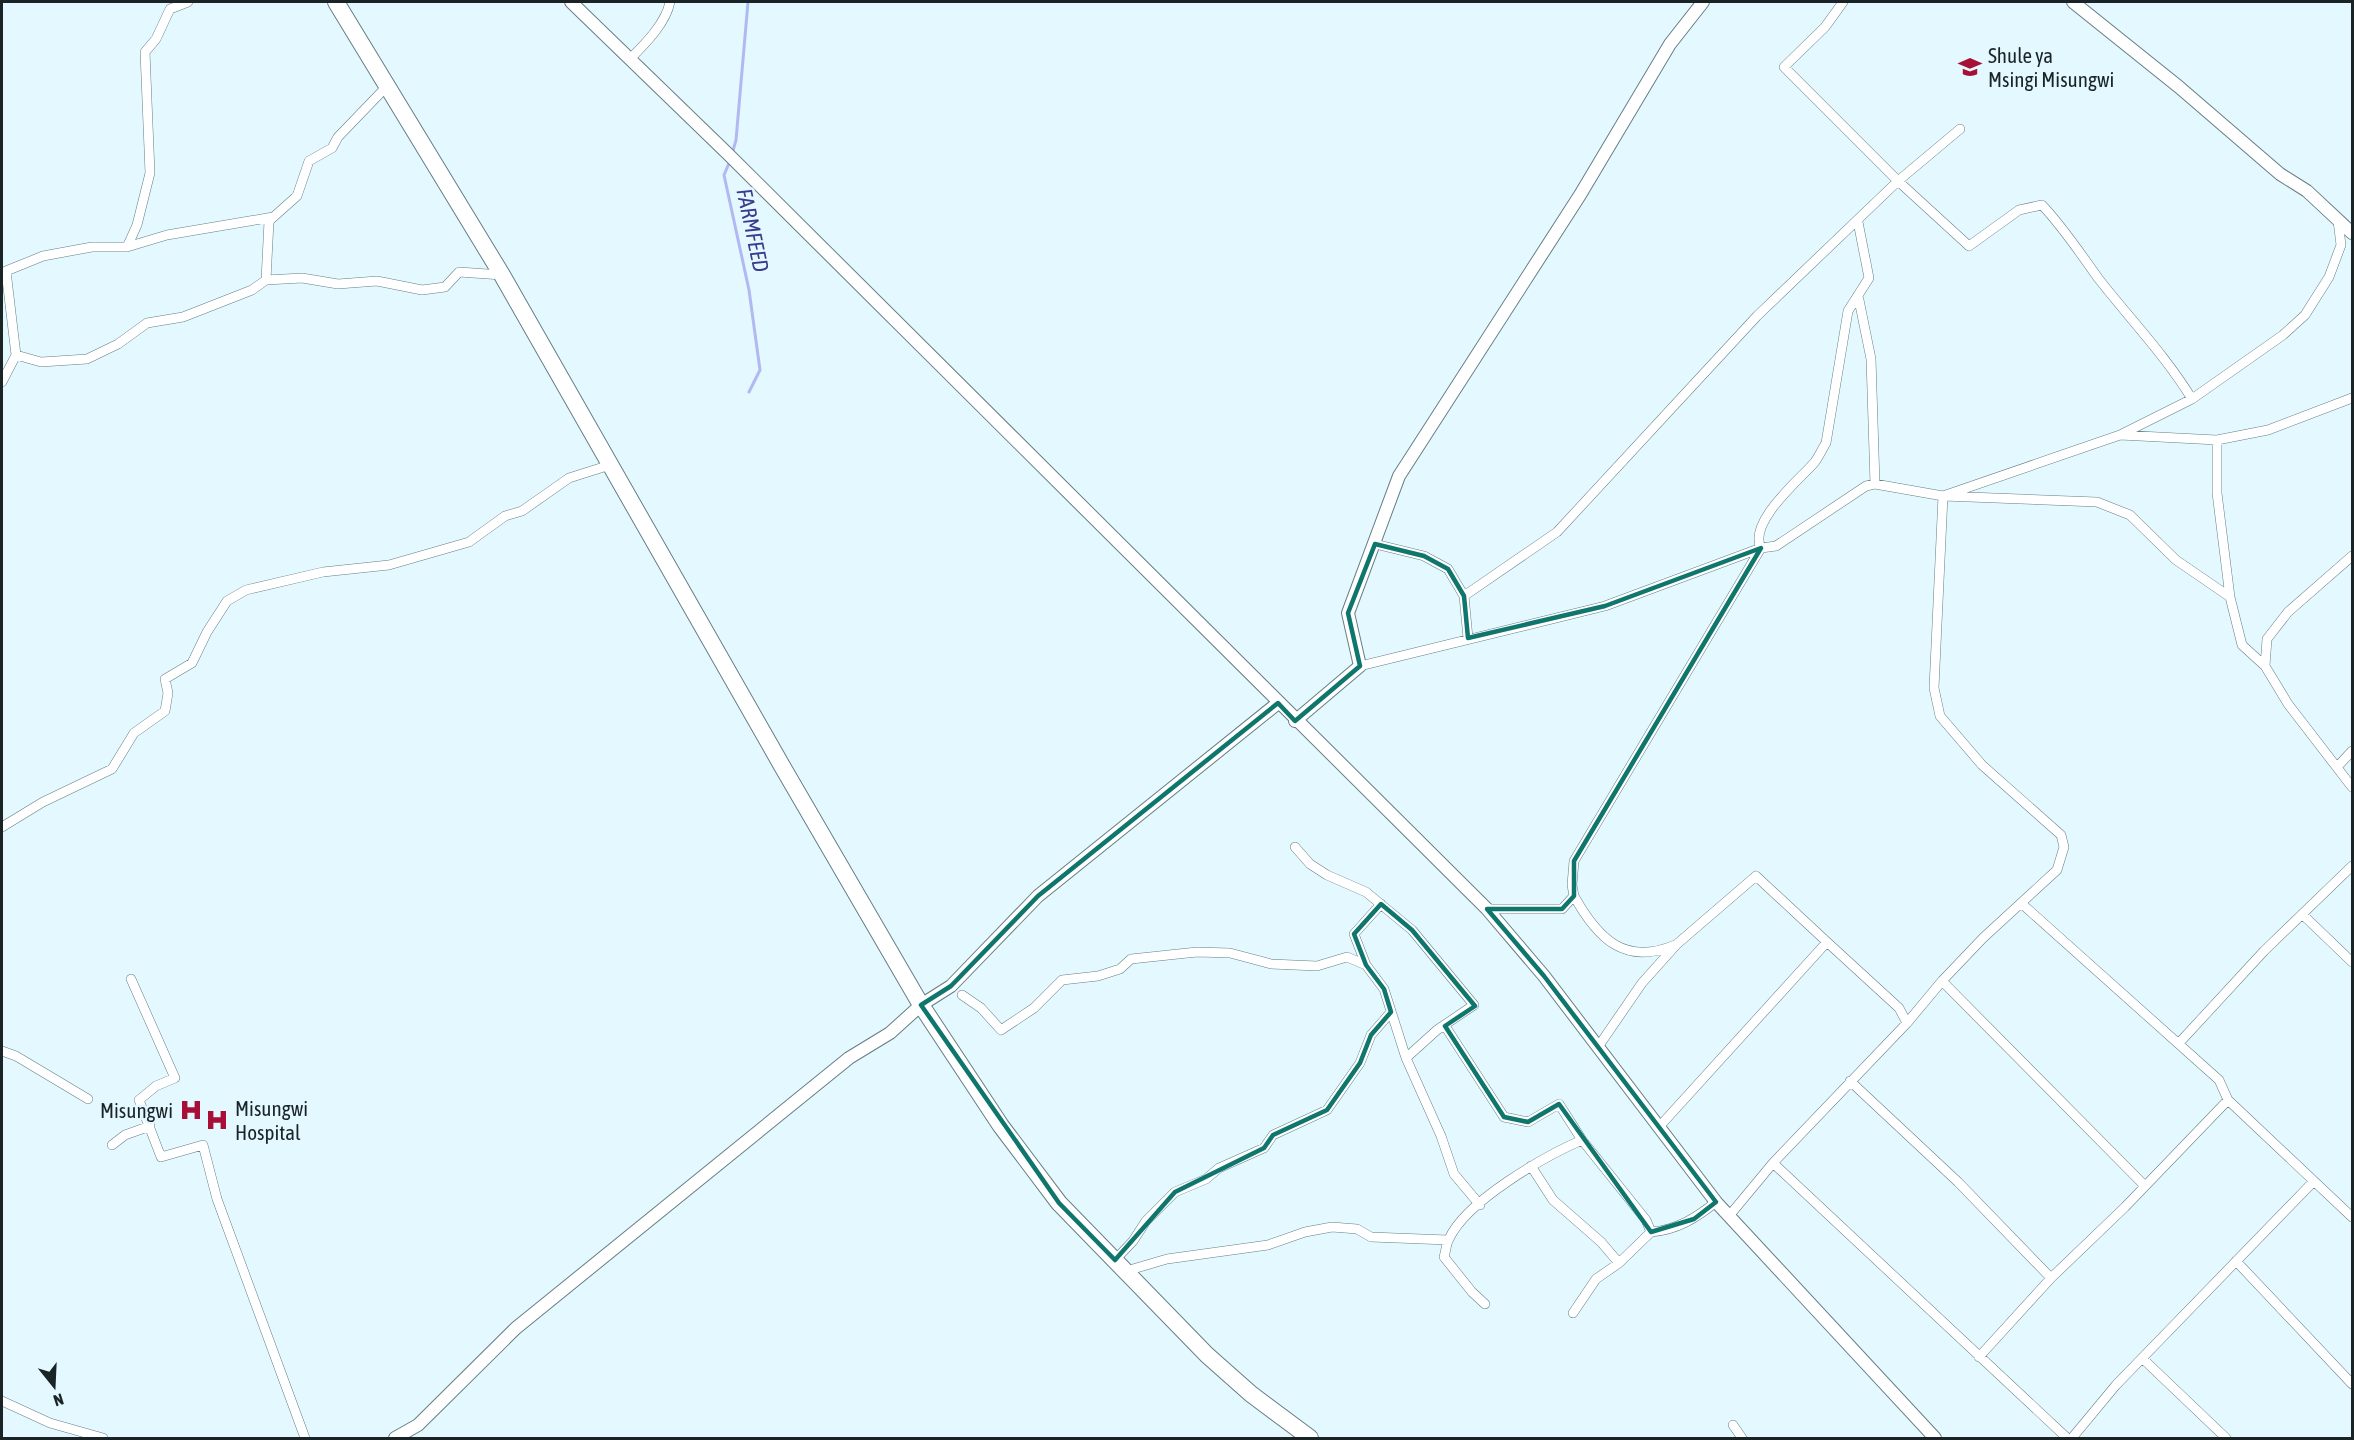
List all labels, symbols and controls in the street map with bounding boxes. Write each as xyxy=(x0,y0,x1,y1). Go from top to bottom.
place label: Shule ya Msingi Misungwi xyxy=(1988,43,2114,91)
school or university icon: Shule ya Msingi Misungwi xyxy=(1957,54,1983,80)
water label: FARMFEED xyxy=(731,186,775,274)
place label: Misungwi Hospital xyxy=(235,1096,308,1144)
hospital icon: Misungwi xyxy=(178,1097,204,1123)
place label: Misungwi xyxy=(100,1098,173,1122)
hospital icon: Misungwi Hospital xyxy=(204,1107,230,1133)
north arrow xyxy=(24,1356,84,1416)
text: N xyxy=(51,1390,66,1410)

